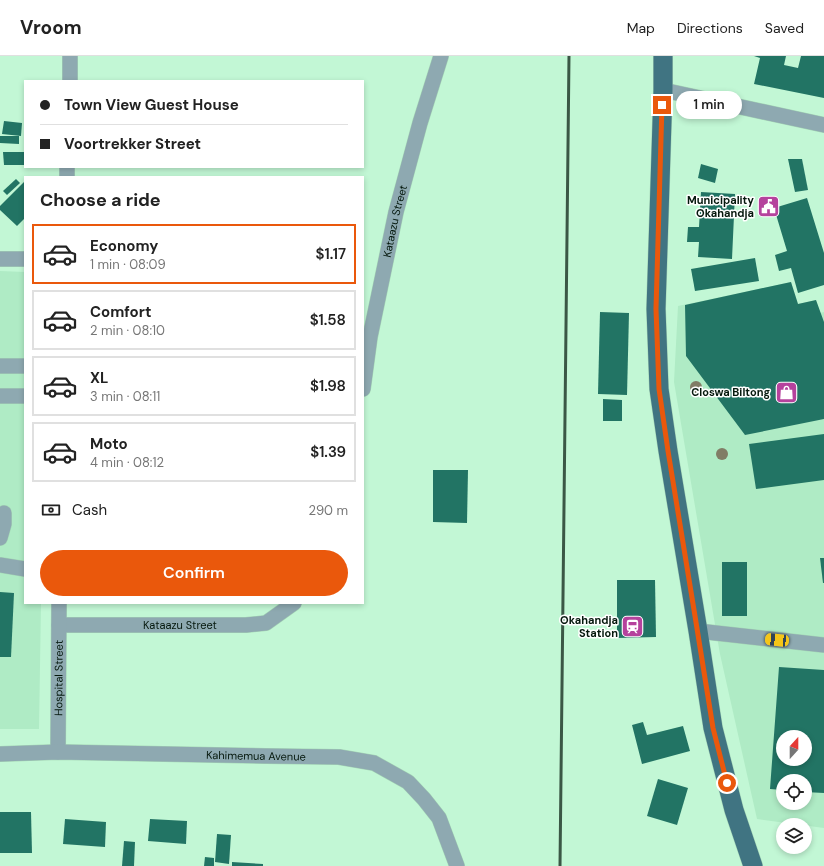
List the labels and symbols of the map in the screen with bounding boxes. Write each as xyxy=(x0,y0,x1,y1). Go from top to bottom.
callout: 1 min xyxy=(676,91,742,119)
route end xyxy=(653,96,671,114)
street label: Kataazu Street xyxy=(380,183,410,259)
place label: Municipality Okahandja xyxy=(687,193,754,220)
public building icon: Municipality Okahandja xyxy=(756,193,782,219)
shop icon: Closwa Biltong xyxy=(773,379,799,405)
place label: Closwa Biltong xyxy=(691,385,770,399)
place label: Okahandja Station xyxy=(560,613,618,640)
station icon: Okahandja Station xyxy=(620,613,646,639)
street label: Kataazu Street xyxy=(143,618,217,632)
car xyxy=(764,633,790,647)
street label: Hospital Street xyxy=(51,640,66,716)
north arrow xyxy=(776,730,812,766)
street label: Kahimemua Avenue xyxy=(206,748,306,764)
route start xyxy=(718,774,736,792)

